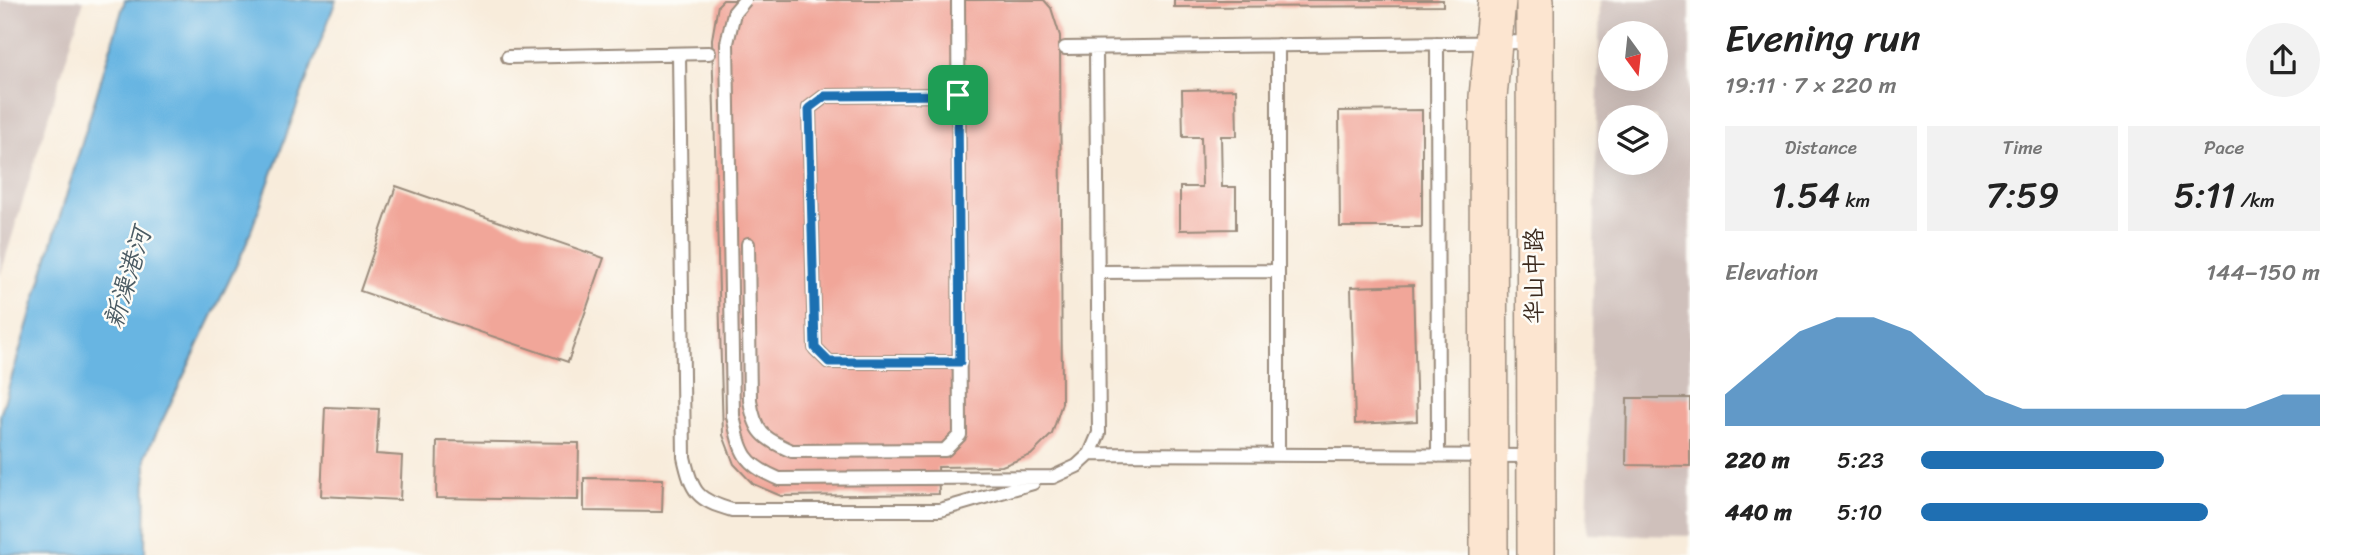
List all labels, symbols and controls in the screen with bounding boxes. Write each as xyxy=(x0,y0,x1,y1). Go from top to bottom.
text: Evening run xyxy=(1725,5,1921,72)
north arrow xyxy=(1598,21,1668,91)
map controls xyxy=(1598,21,1668,175)
button: share xyxy=(2246,23,2320,97)
pin xyxy=(928,65,988,125)
text: 19:11 · 7 × 220 m xyxy=(1725,65,1896,106)
icon: arrive xyxy=(939,76,977,114)
button: layers xyxy=(1598,105,1668,175)
text: Distance xyxy=(1785,131,1857,164)
text: Time xyxy=(2002,131,2043,164)
text: Pace xyxy=(2204,131,2244,164)
text: 1.54 xyxy=(1772,164,1840,226)
text: 7:59 xyxy=(1986,164,2059,226)
text: 5:11 xyxy=(2174,164,2236,226)
text: km xyxy=(1840,184,1870,217)
text: /km xyxy=(2236,184,2275,217)
water label: 新澡港河 xyxy=(90,218,165,334)
street label: 华山中路 xyxy=(1513,228,1555,324)
text: Elevation xyxy=(1725,252,1818,293)
text: 144–150 m xyxy=(2206,252,2320,293)
text: 220 m xyxy=(1725,440,1790,481)
text: 5:23 xyxy=(1837,440,1884,481)
text: 440 m xyxy=(1725,492,1792,533)
text: 5:10 xyxy=(1837,492,1882,533)

